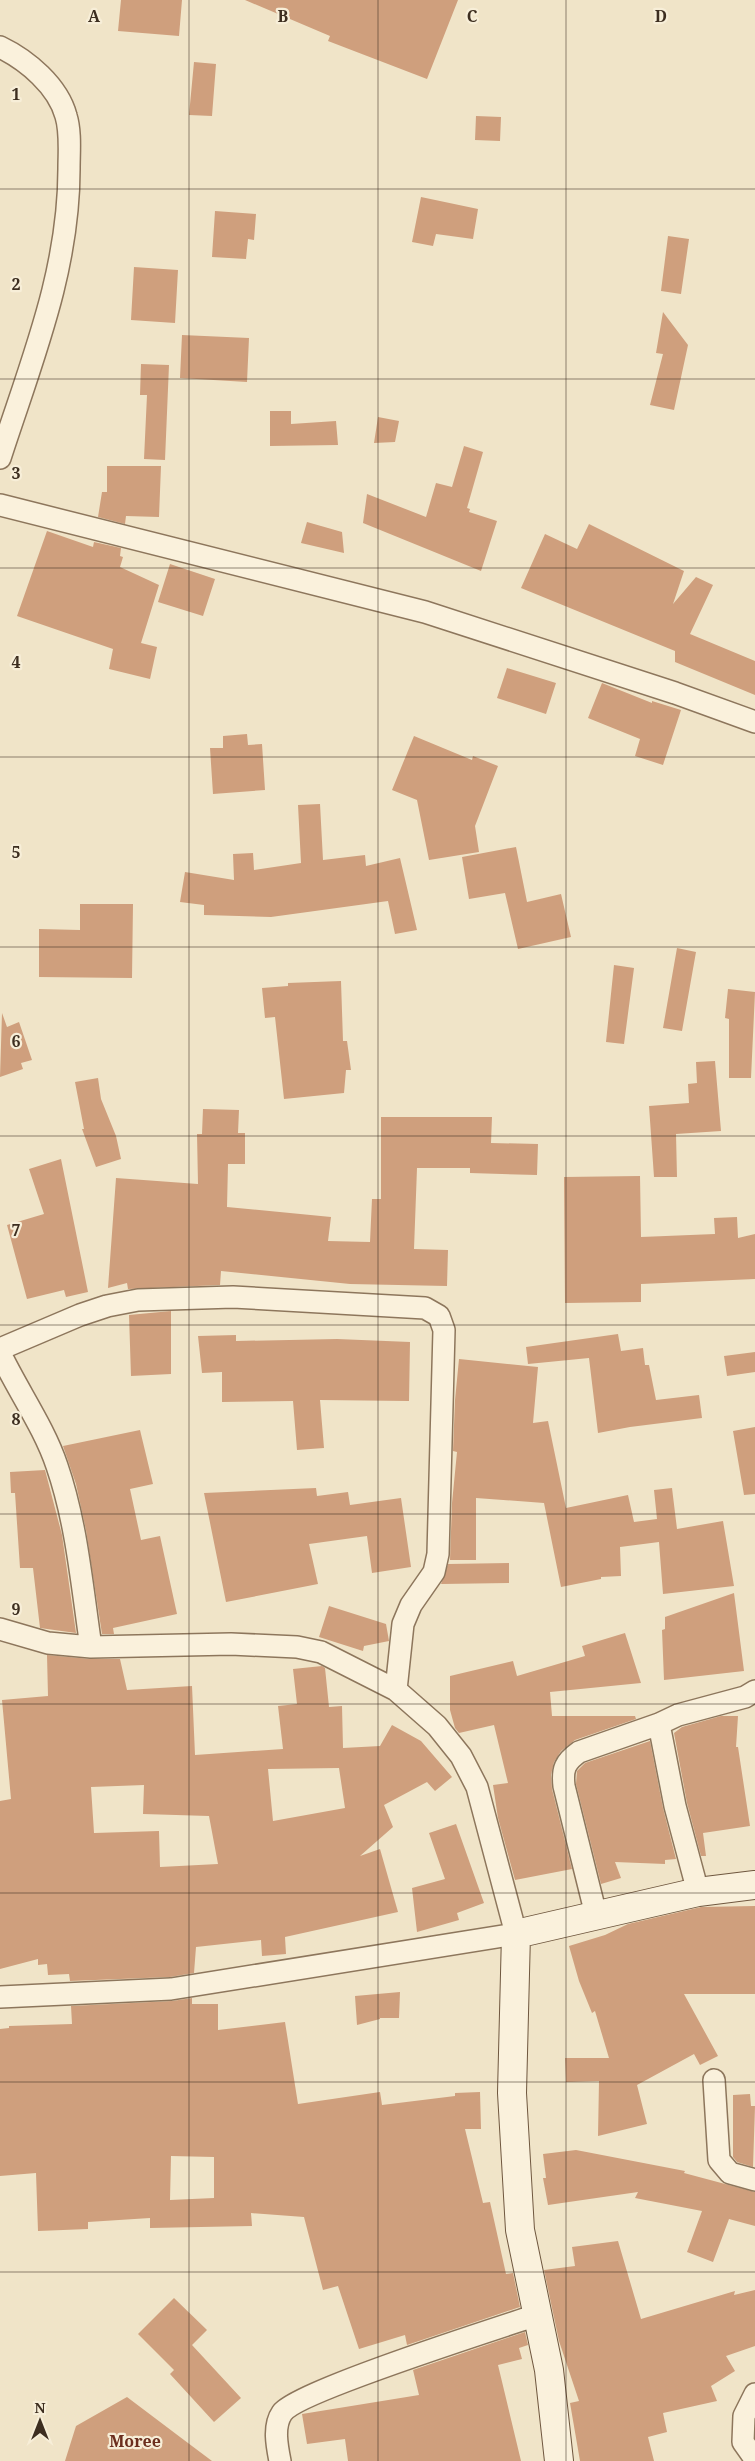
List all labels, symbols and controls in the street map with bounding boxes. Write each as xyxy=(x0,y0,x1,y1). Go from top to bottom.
text: A xyxy=(88,5,101,27)
text: B xyxy=(278,5,289,27)
text: C xyxy=(467,5,478,27)
text: D xyxy=(655,5,667,27)
text: 1 xyxy=(11,83,21,105)
text: 2 xyxy=(11,273,21,295)
text: 3 xyxy=(11,462,21,484)
text: 4 xyxy=(11,651,21,673)
text: 5 xyxy=(11,841,21,863)
text: 6 xyxy=(11,1030,21,1052)
text: 7 xyxy=(11,1219,21,1241)
text: 8 xyxy=(11,1408,21,1430)
text: 9 xyxy=(11,1598,21,1620)
north arrow xyxy=(15,2396,65,2446)
text: N xyxy=(34,2398,46,2417)
district label: Moree xyxy=(109,2430,161,2452)

